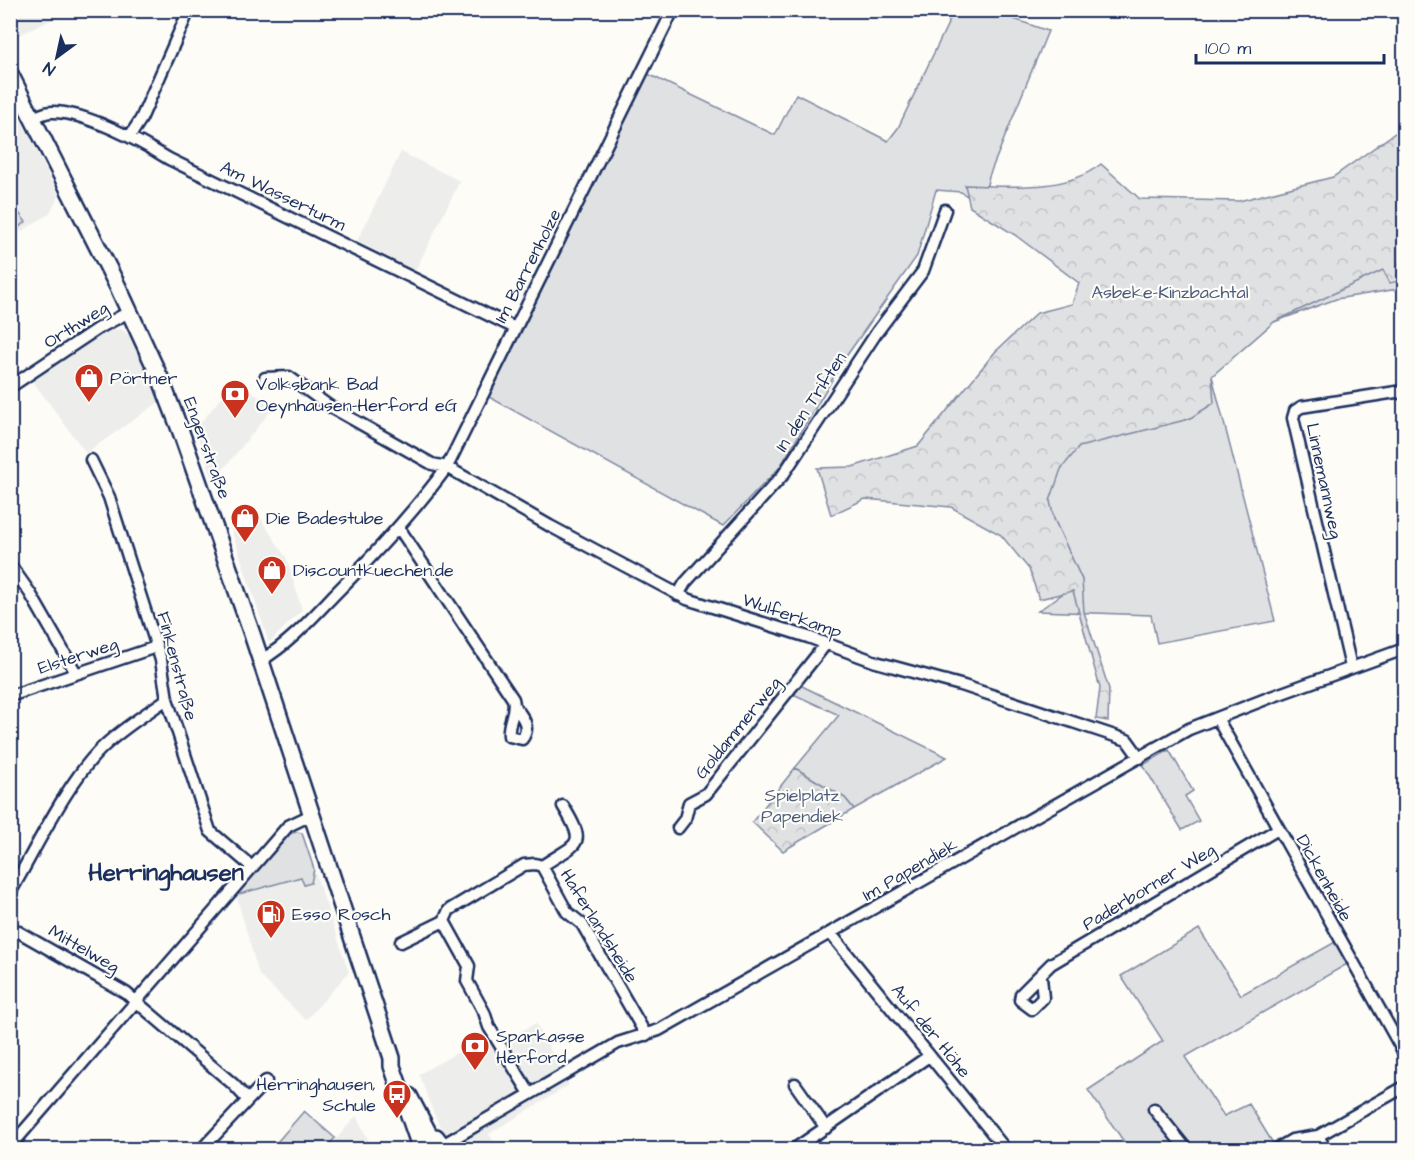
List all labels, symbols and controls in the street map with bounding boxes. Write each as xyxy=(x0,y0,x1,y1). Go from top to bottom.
north arrow xyxy=(27,27,87,87)
scale bar xyxy=(1196,27,1384,65)
text: 100 m xyxy=(1205,36,1251,61)
text: N xyxy=(39,57,60,81)
street label: Am Wasserturm xyxy=(216,155,350,237)
street label: Im Barrenholze xyxy=(488,204,568,327)
park label: Asbeke-Kinzbachtal xyxy=(1091,280,1249,305)
street label: Orthweg xyxy=(39,295,114,355)
street label: In den Triften xyxy=(769,347,853,457)
shop icon: Pörtner xyxy=(73,362,105,404)
place label: Pörtner xyxy=(110,366,178,391)
place label: Volksbank Bad Oeynhausen-Herford eG xyxy=(256,372,458,419)
bank icon: Volksbank Bad Oeynhausen-Herford eG xyxy=(219,378,251,420)
street label: Engerstraße xyxy=(176,394,237,503)
street label: Linnemannweg xyxy=(1299,421,1348,541)
shop icon: Die Badestube xyxy=(229,502,261,544)
place label: Die Badestube xyxy=(266,506,384,531)
shop icon: Discountkuechen.de xyxy=(256,554,288,596)
place label: Discountkuechen.de xyxy=(293,558,454,583)
street label: Wulferkamp xyxy=(739,587,845,645)
street label: Finkenstraße xyxy=(150,609,204,724)
street label: Elsterweg xyxy=(35,631,122,682)
street label: Goldammerweg xyxy=(689,672,788,785)
park label: Spielplatz Papendiek xyxy=(761,783,843,829)
street label: Dickenheide xyxy=(1290,830,1358,926)
street label: Im Papendiek xyxy=(858,833,962,907)
street label: Paderborner Weg xyxy=(1078,837,1221,938)
district label: Herringhausen xyxy=(88,856,244,891)
street label: Haferlandsheide xyxy=(554,864,644,988)
fuel station icon: Esso Rosch xyxy=(255,898,287,940)
place label: Esso Rosch xyxy=(292,902,390,927)
street label: Mittelweg xyxy=(43,919,124,980)
street label: Auf der Höhe xyxy=(885,979,977,1083)
place label: Sparkasse Herford xyxy=(496,1024,585,1070)
bank icon: Sparkasse Herford xyxy=(459,1030,491,1072)
place label: Herringhausen, Schule xyxy=(256,1072,376,1118)
bus stop icon: Herringhausen, Schule xyxy=(381,1078,413,1120)

